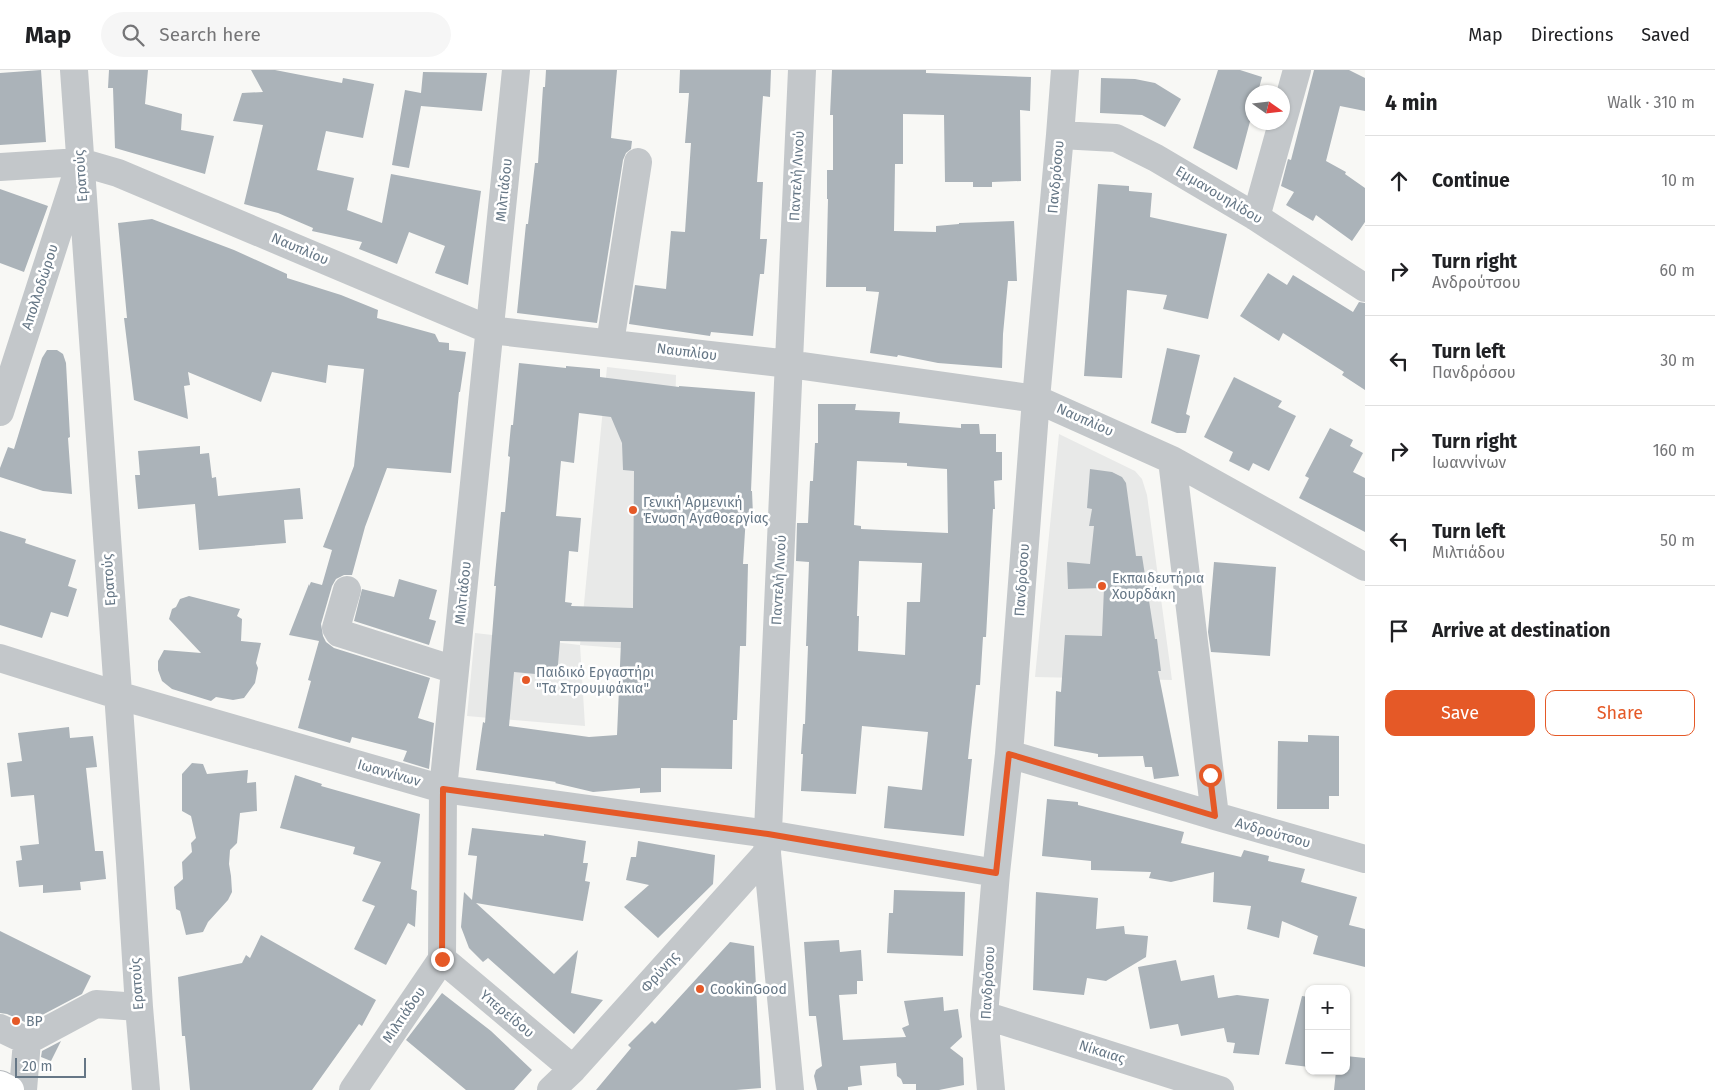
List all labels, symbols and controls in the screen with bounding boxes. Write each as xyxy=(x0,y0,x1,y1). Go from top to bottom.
search box xyxy=(101,12,451,57)
text: Map xyxy=(25,21,71,49)
icon: search xyxy=(119,21,147,49)
text: Search here xyxy=(159,23,261,46)
text: Map xyxy=(1468,24,1503,46)
text: Directions xyxy=(1531,24,1613,46)
text: Saved xyxy=(1641,24,1690,46)
north arrow xyxy=(1245,85,1290,130)
text: 4 min xyxy=(1385,90,1438,116)
text: Walk · 310 m xyxy=(1607,93,1695,112)
street label: Παντελή Λινού xyxy=(786,130,808,222)
street label: Πανδρόσου xyxy=(1044,140,1068,214)
street label: Ερατούς xyxy=(71,149,91,203)
street label: Μιλτιάδου xyxy=(492,157,516,223)
street label: Εμμανουηλίδου xyxy=(1172,162,1266,228)
icon: ahead xyxy=(1385,167,1413,195)
text: Continue xyxy=(1432,169,1510,192)
text: 10 m xyxy=(1661,171,1695,190)
street label: Ναυπλίου xyxy=(269,229,331,269)
street label: Απολλοδώρου xyxy=(18,242,62,332)
text: Turn right xyxy=(1432,250,1517,273)
icon: right xyxy=(1385,257,1413,285)
text: 60 m xyxy=(1660,261,1695,280)
text: Ανδρούτσου xyxy=(1432,273,1521,292)
street label: Ναυπλίου xyxy=(656,340,718,364)
text: Turn left xyxy=(1432,340,1506,363)
icon: left xyxy=(1385,347,1413,375)
text: 30 m xyxy=(1660,351,1695,370)
text: Πανδρόσου xyxy=(1432,363,1516,382)
street label: Ναυπλίου xyxy=(1054,400,1116,440)
text: Turn right xyxy=(1432,430,1517,453)
icon: right xyxy=(1385,437,1413,465)
text: 160 m xyxy=(1653,441,1695,460)
text: Ιωαννίνων xyxy=(1432,453,1506,472)
place label: Γενική Αρμενική Ένωση Αγαθοεργίας xyxy=(643,494,769,527)
marker: Γενική Αρμενική Ένωση Αγαθοεργίας xyxy=(627,504,639,516)
text: Turn left xyxy=(1432,520,1506,543)
icon: left xyxy=(1385,527,1413,555)
text: 50 m xyxy=(1660,531,1695,550)
street label: Παντελή Λινού xyxy=(768,534,790,626)
street label: Πανδρόσου xyxy=(1011,543,1033,617)
text: Μιλτιάδου xyxy=(1432,543,1505,562)
street label: Ερατούς xyxy=(99,553,119,607)
street label: Μιλτιάδου xyxy=(451,560,475,626)
place label: Εκπαιδευτήρια Χουρδάκη xyxy=(1112,570,1204,603)
marker: Εκπαιδευτήρια Χουρδάκη xyxy=(1096,580,1108,592)
icon: arrive xyxy=(1385,617,1413,645)
text: Arrive at destination xyxy=(1432,619,1611,642)
place label: Παιδικό Εργαστήρι "Τα Στρουμφάκια" xyxy=(536,664,654,697)
marker: Παιδικό Εργαστήρι "Τα Στρουμφάκια" xyxy=(520,674,532,686)
button: Save xyxy=(1385,690,1535,736)
button: Share xyxy=(1545,690,1695,736)
street label: Ιωαννίνων xyxy=(355,756,423,790)
route start xyxy=(1199,764,1222,787)
street label: Ανδρούτσου xyxy=(1233,814,1313,852)
street label: Πανδρόσου xyxy=(978,946,998,1020)
route end xyxy=(431,948,454,971)
street label: Φρύνης xyxy=(637,948,683,996)
street label: Ερατούς xyxy=(127,957,147,1011)
place label: CookinGood xyxy=(710,981,787,998)
marker: CookinGood xyxy=(694,983,706,995)
street label: Μιλτιάδου xyxy=(379,984,429,1046)
map controls xyxy=(1305,985,1350,1075)
button: + xyxy=(1305,985,1350,1030)
street label: Υπερείδου xyxy=(477,986,537,1042)
place label: BP xyxy=(26,1013,43,1030)
marker: BP xyxy=(10,1015,22,1027)
button: − xyxy=(1305,1030,1350,1075)
street label: Νίκαιας xyxy=(1077,1037,1128,1068)
scale bar xyxy=(15,1055,86,1078)
text: 20 m xyxy=(22,1058,52,1075)

